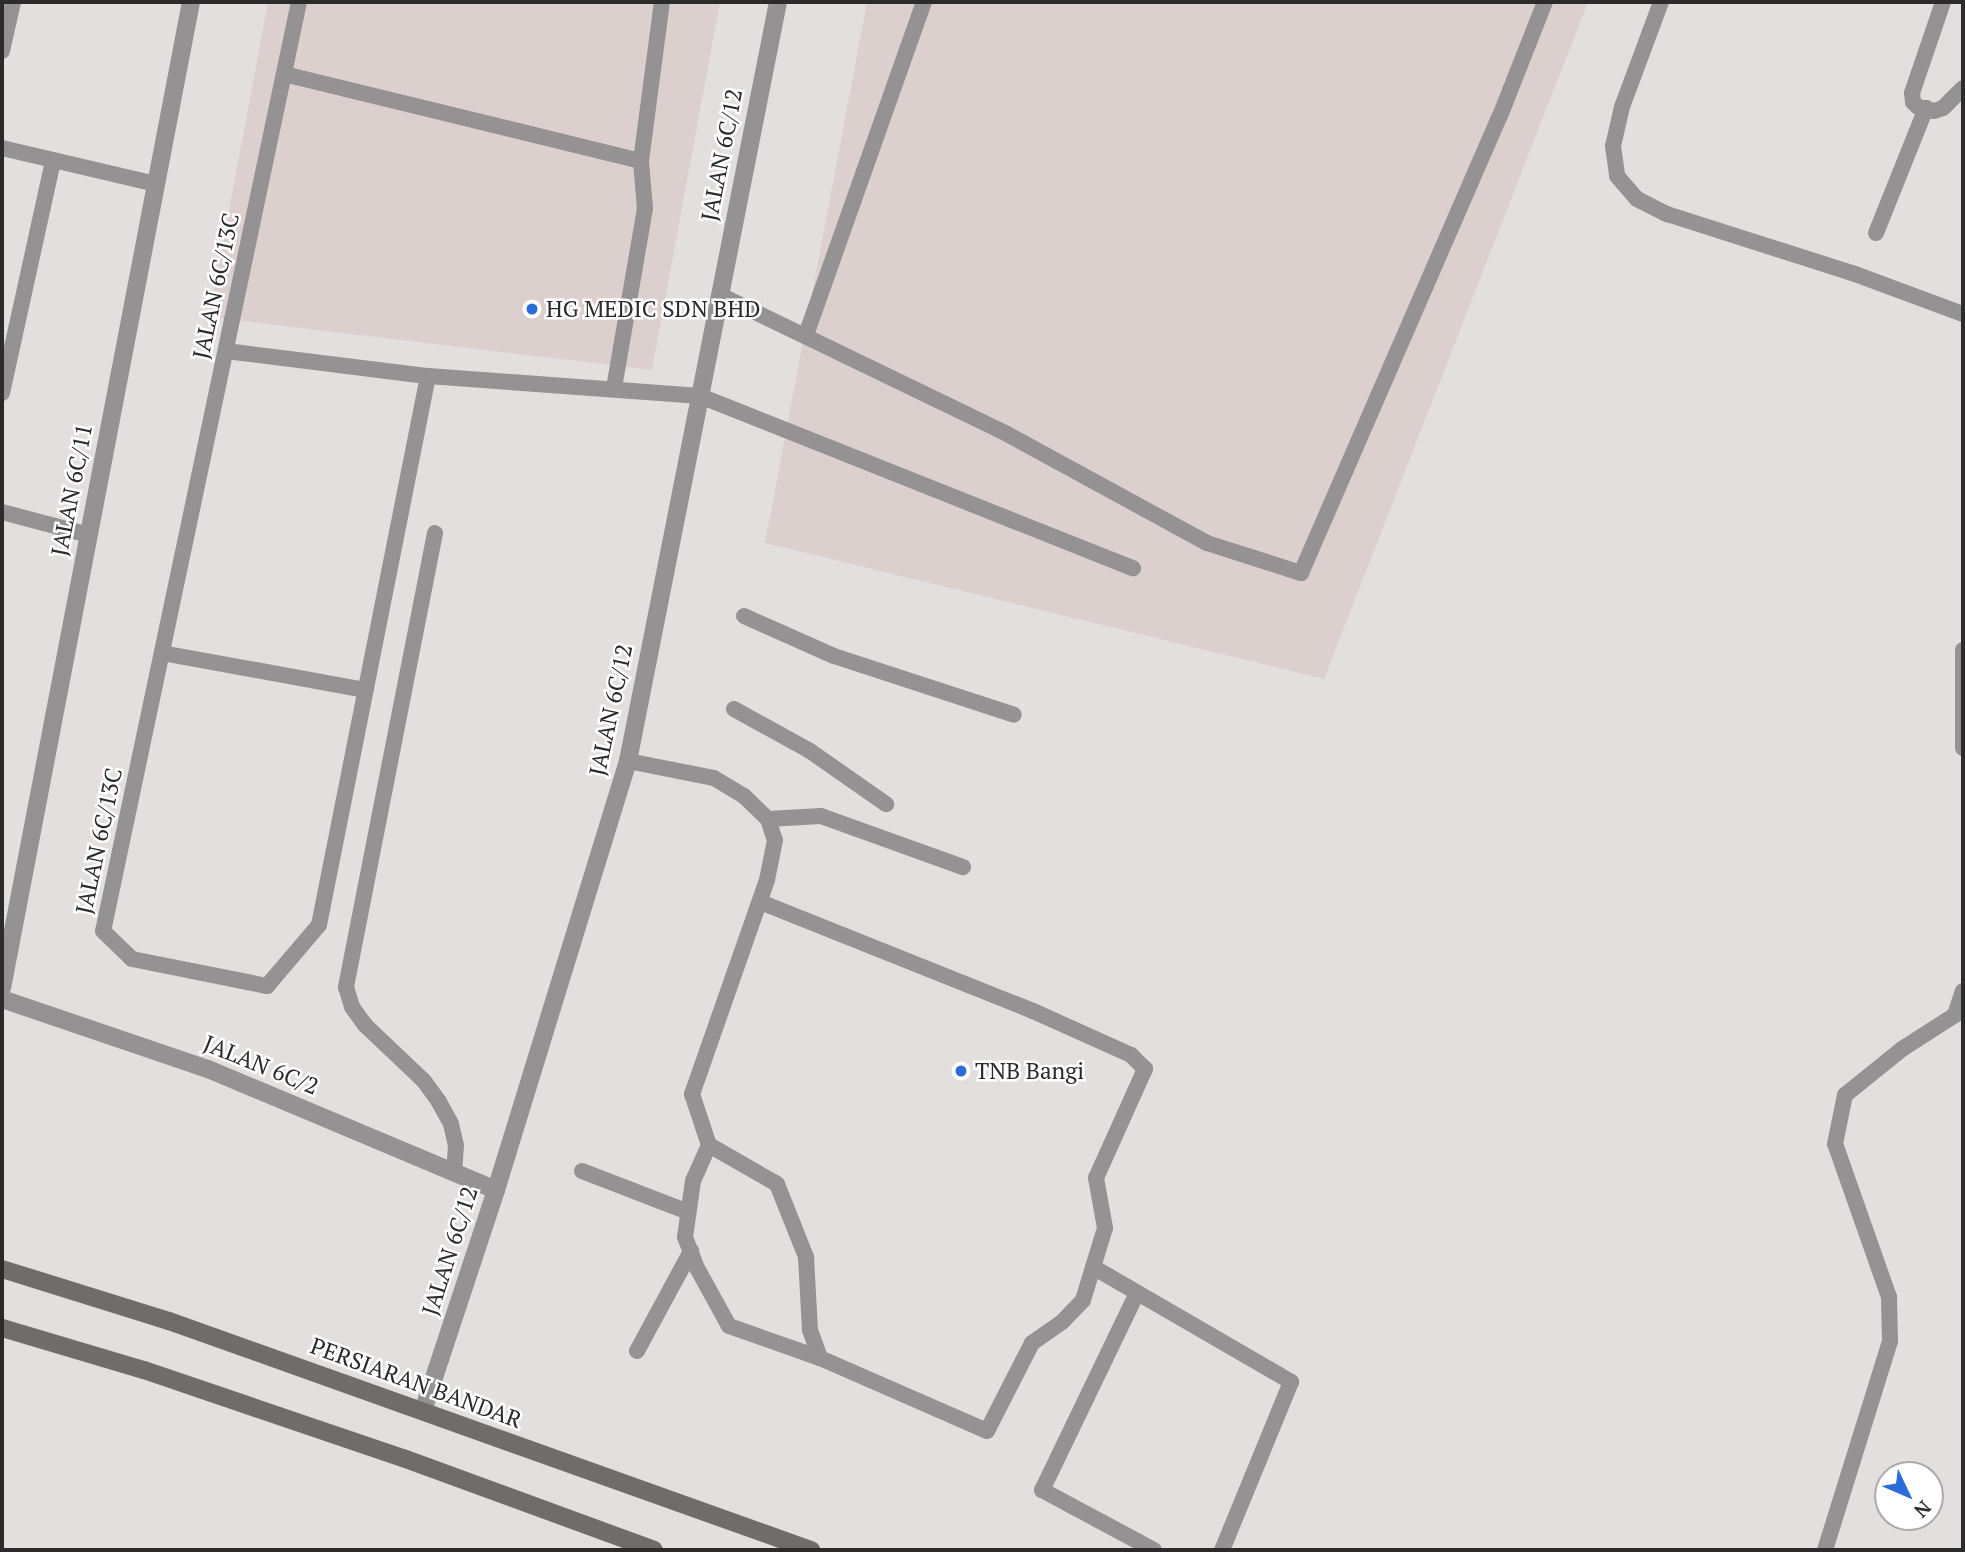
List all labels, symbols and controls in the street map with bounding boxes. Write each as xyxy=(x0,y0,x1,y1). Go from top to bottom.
street label: JALAN 6C/12 xyxy=(696,87,748,223)
street label: JALAN 6C/13C xyxy=(187,210,245,362)
place label: HG MEDIC SDN BHD xyxy=(546,295,760,323)
marker: HG MEDIC SDN BHD xyxy=(524,301,540,317)
street label: JALAN 6C/11 xyxy=(46,422,98,558)
street label: JALAN 6C/12 xyxy=(584,642,638,778)
street label: JALAN 6C/13C xyxy=(70,765,128,917)
street label: JALAN 6C/2 xyxy=(199,1029,323,1101)
place label: TNB Bangi xyxy=(975,1057,1084,1085)
marker: TNB Bangi xyxy=(953,1063,969,1079)
street label: JALAN 6C/12 xyxy=(416,1183,484,1319)
street label: PERSIARAN BANDAR xyxy=(307,1332,525,1434)
north arrow xyxy=(1874,1461,1944,1531)
text: N xyxy=(1909,1496,1937,1523)

